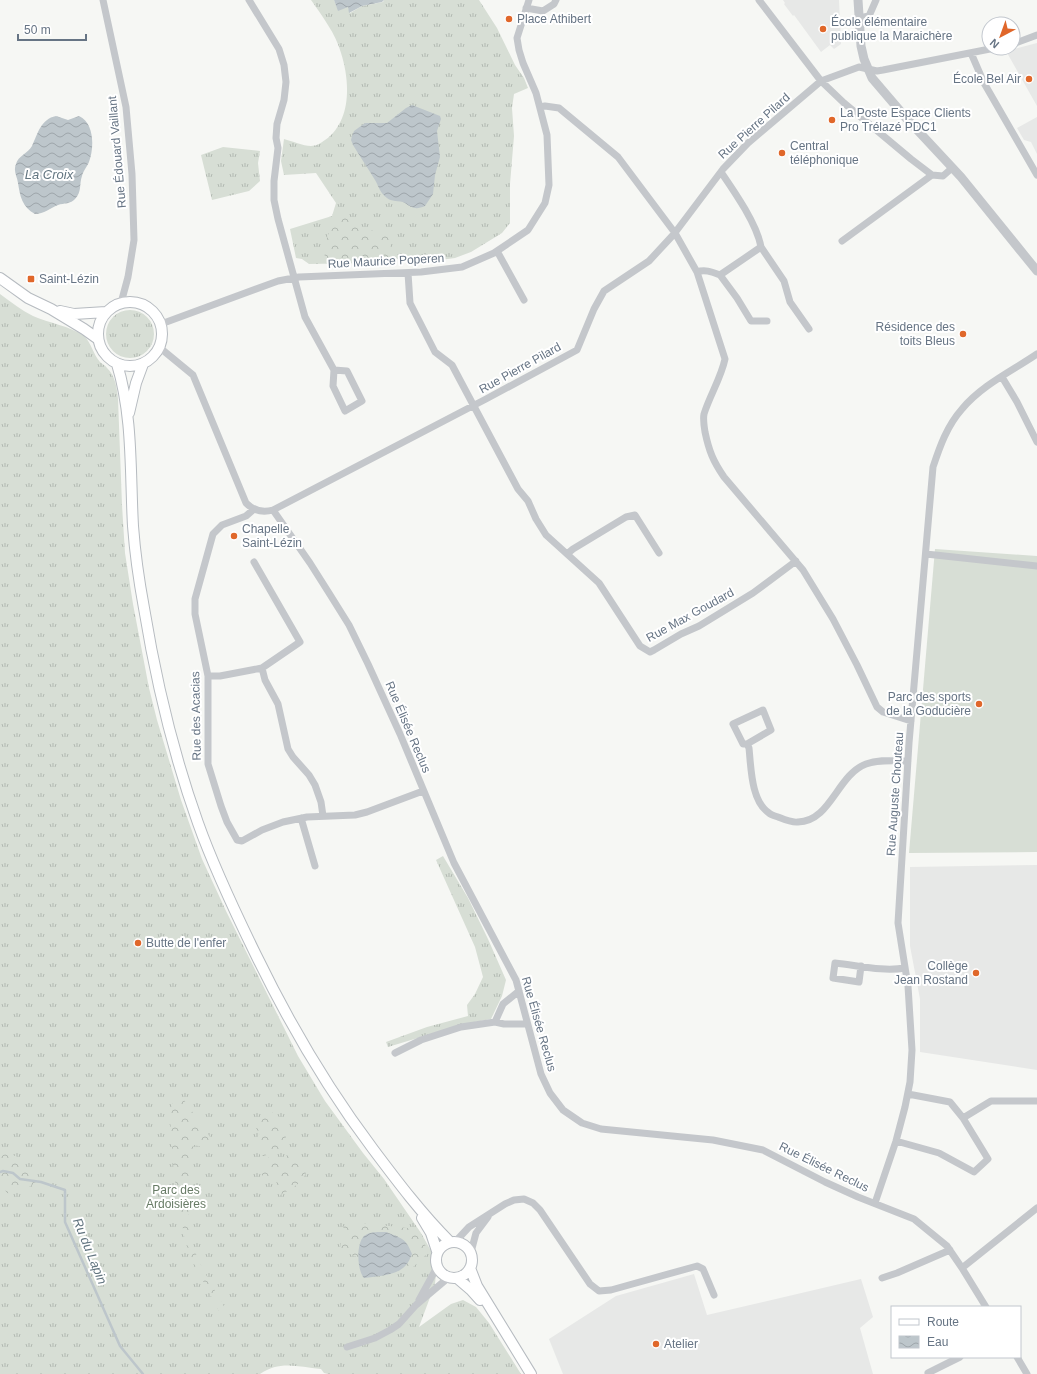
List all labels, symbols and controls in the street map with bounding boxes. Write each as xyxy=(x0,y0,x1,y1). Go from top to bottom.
place label: Place Athibert xyxy=(517,12,592,26)
marker: Place Athibert xyxy=(504,14,514,24)
place label: École élémentaire publique la Maraichère xyxy=(831,14,953,43)
scale bar xyxy=(18,16,86,42)
north arrow xyxy=(981,16,1021,56)
text: 50 m xyxy=(24,23,51,37)
marker: École élémentaire publique la Maraichère xyxy=(818,24,828,34)
text: N xyxy=(987,36,1001,51)
place label: École Bel Air xyxy=(953,71,1021,86)
marker: École Bel Air xyxy=(1024,74,1034,84)
street label: Rue Pierre Pilard xyxy=(715,90,793,162)
street label: Rue Édouard Vaillant xyxy=(104,95,129,209)
place label: La Poste Espace Clients Pro Trélazé PDC1 xyxy=(840,106,971,134)
marker: La Poste Espace Clients Pro Trélazé PDC1 xyxy=(827,115,837,125)
place label: Central téléphonique xyxy=(790,139,859,167)
marker: Central téléphonique xyxy=(777,148,787,158)
water label: La Croix xyxy=(25,167,74,182)
street label: Rue Maurice Poperen xyxy=(327,251,445,271)
place label: Saint-Lézin xyxy=(39,272,99,286)
marker: Saint-Lézin xyxy=(26,274,36,284)
place label: Résidence des toits Bleus xyxy=(876,320,955,348)
marker: Résidence des toits Bleus xyxy=(958,329,968,339)
street label: Rue Pierre Pilard xyxy=(477,340,563,396)
place label: Chapelle Saint-Lézin xyxy=(242,522,302,550)
marker: Chapelle Saint-Lézin xyxy=(229,531,239,541)
street label: Rue Max Goudard xyxy=(644,585,736,645)
street label: Rue des Acacias xyxy=(188,671,204,761)
street label: Rue Élisée Reclus xyxy=(382,679,435,775)
place label: Parc des sports de la Goducière xyxy=(886,690,971,718)
marker: Parc des sports de la Goducière xyxy=(974,699,984,709)
street label: Rue Auguste Chouteau xyxy=(884,732,906,856)
place label: Butte de l'enfer xyxy=(146,936,226,950)
marker: Butte de l'enfer xyxy=(133,938,143,948)
place label: Collège Jean Rostand xyxy=(894,959,968,987)
marker: Collège Jean Rostand xyxy=(971,968,981,978)
street label: Rue Élisée Reclus xyxy=(519,975,560,1073)
street label: Rue Élisée Reclus xyxy=(777,1138,872,1195)
park label: Parc des Ardoisières xyxy=(146,1183,206,1211)
water label: Ru du Lapin xyxy=(70,1216,110,1286)
legend xyxy=(891,1306,1021,1358)
text: Route xyxy=(927,1315,959,1329)
text: Eau xyxy=(927,1335,948,1349)
place label: Atelier xyxy=(664,1337,698,1351)
marker: Atelier xyxy=(651,1339,661,1349)

